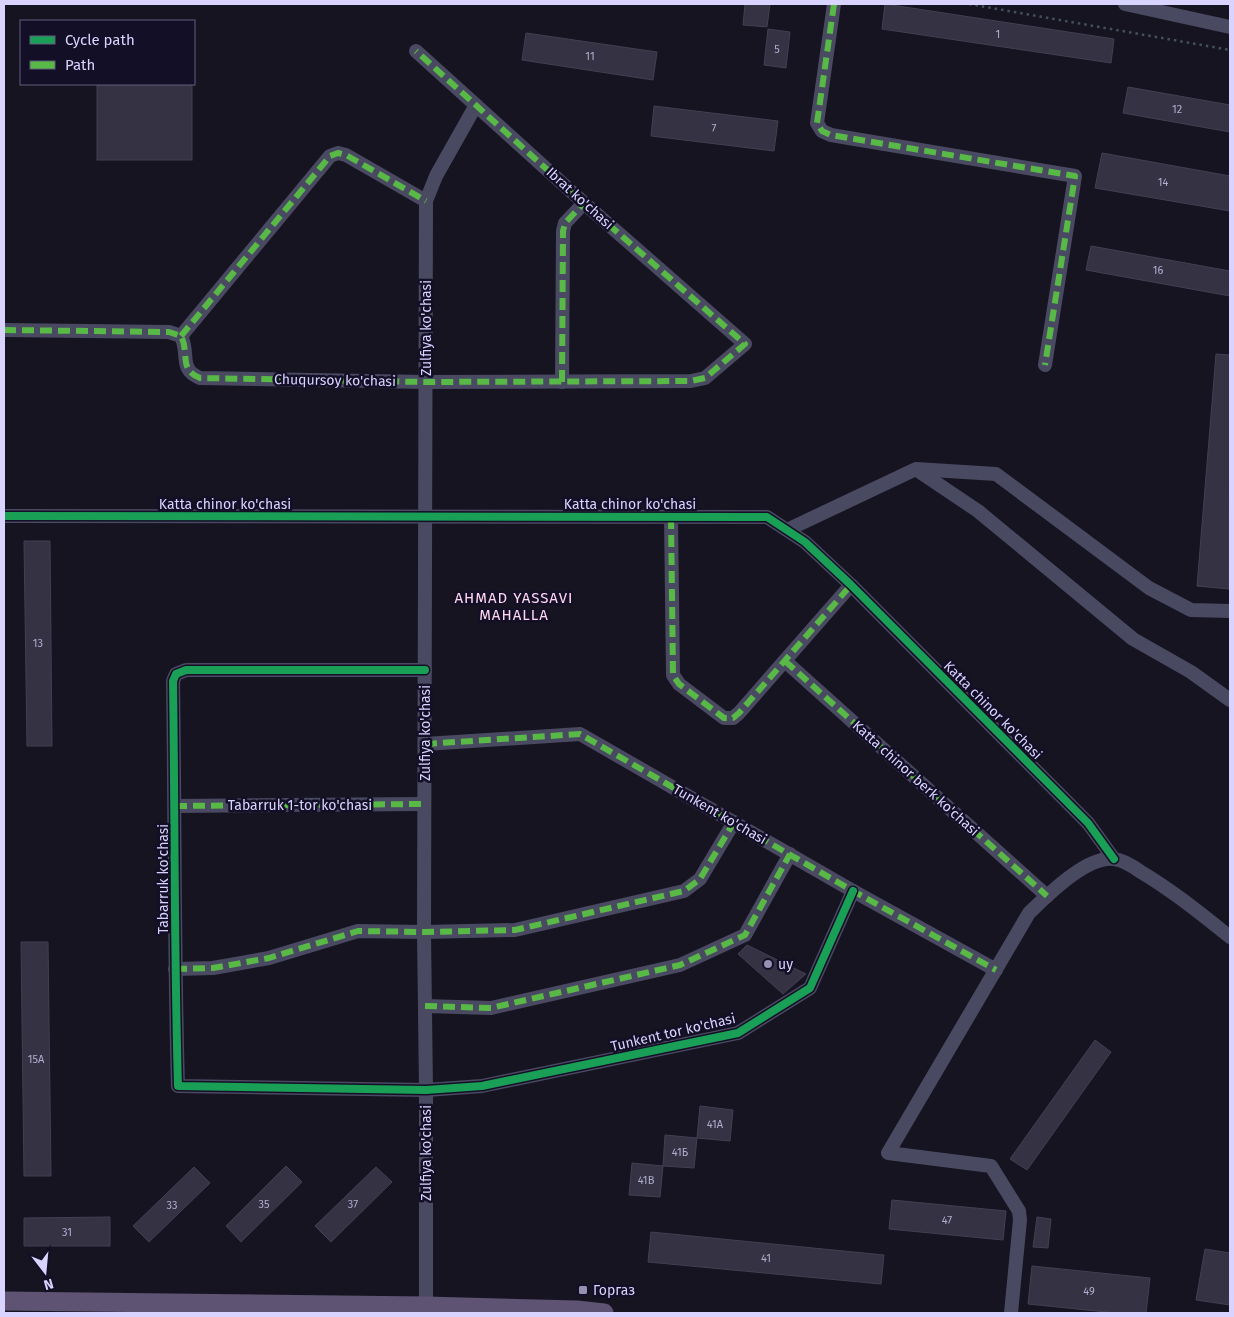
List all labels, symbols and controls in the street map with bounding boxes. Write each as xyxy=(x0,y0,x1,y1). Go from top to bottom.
legend xyxy=(20,20,195,85)
house number: 1 xyxy=(996,28,1000,41)
text: Cycle path xyxy=(65,31,135,49)
house number: 5 xyxy=(774,43,780,56)
house number: 11 xyxy=(585,50,595,63)
text: Path xyxy=(65,56,95,74)
house number: 12 xyxy=(1172,103,1182,116)
house number: 7 xyxy=(712,122,717,135)
street label: Ibrat ko'chasi xyxy=(543,164,617,233)
house number: 14 xyxy=(1158,176,1168,189)
house number: 16 xyxy=(1153,264,1163,277)
street label: Zulfiya ko'chasi xyxy=(418,280,435,376)
street label: Chuqursoy ko'chasi xyxy=(274,371,396,390)
street label: Katta chinor ko'chasi xyxy=(159,496,291,513)
street label: Katta chinor ko'chasi xyxy=(564,496,696,513)
district label: AHMAD YASSAVI MAHALLA xyxy=(454,589,574,624)
house number: 13 xyxy=(33,637,43,650)
street label: Katta chinor ko'chasi xyxy=(940,658,1045,763)
street label: Zulfiya ko'chasi xyxy=(417,685,434,781)
street label: Katta chinor berk ko'chasi xyxy=(849,717,982,840)
street label: Tunkent ko'chasi xyxy=(670,781,770,848)
street label: Tabarruk 1-tor ko'chasi xyxy=(228,797,372,814)
street label: Tabarruk ko'chasi xyxy=(155,824,172,934)
place label: uy xyxy=(778,956,793,973)
marker: uy xyxy=(762,958,774,970)
street label: Tunkent tor ko'chasi xyxy=(609,1010,737,1055)
house number: 15А xyxy=(28,1053,45,1066)
street label: Zulfiya ko'chasi xyxy=(418,1105,435,1201)
house number: 41А xyxy=(707,1118,724,1131)
house number: 41Б xyxy=(672,1146,689,1159)
house number: 41В xyxy=(638,1174,655,1187)
house number: 35 xyxy=(259,1198,270,1211)
house number: 37 xyxy=(348,1198,358,1211)
house number: 33 xyxy=(167,1199,177,1212)
house number: 47 xyxy=(942,1214,952,1227)
house number: 31 xyxy=(62,1226,72,1239)
north arrow xyxy=(20,1247,70,1297)
house number: 41 xyxy=(761,1252,771,1265)
text: N xyxy=(42,1275,55,1293)
place label: Горгаз xyxy=(593,1282,635,1299)
marker: Горгаз xyxy=(577,1284,589,1296)
house number: 49 xyxy=(1083,1285,1095,1298)

